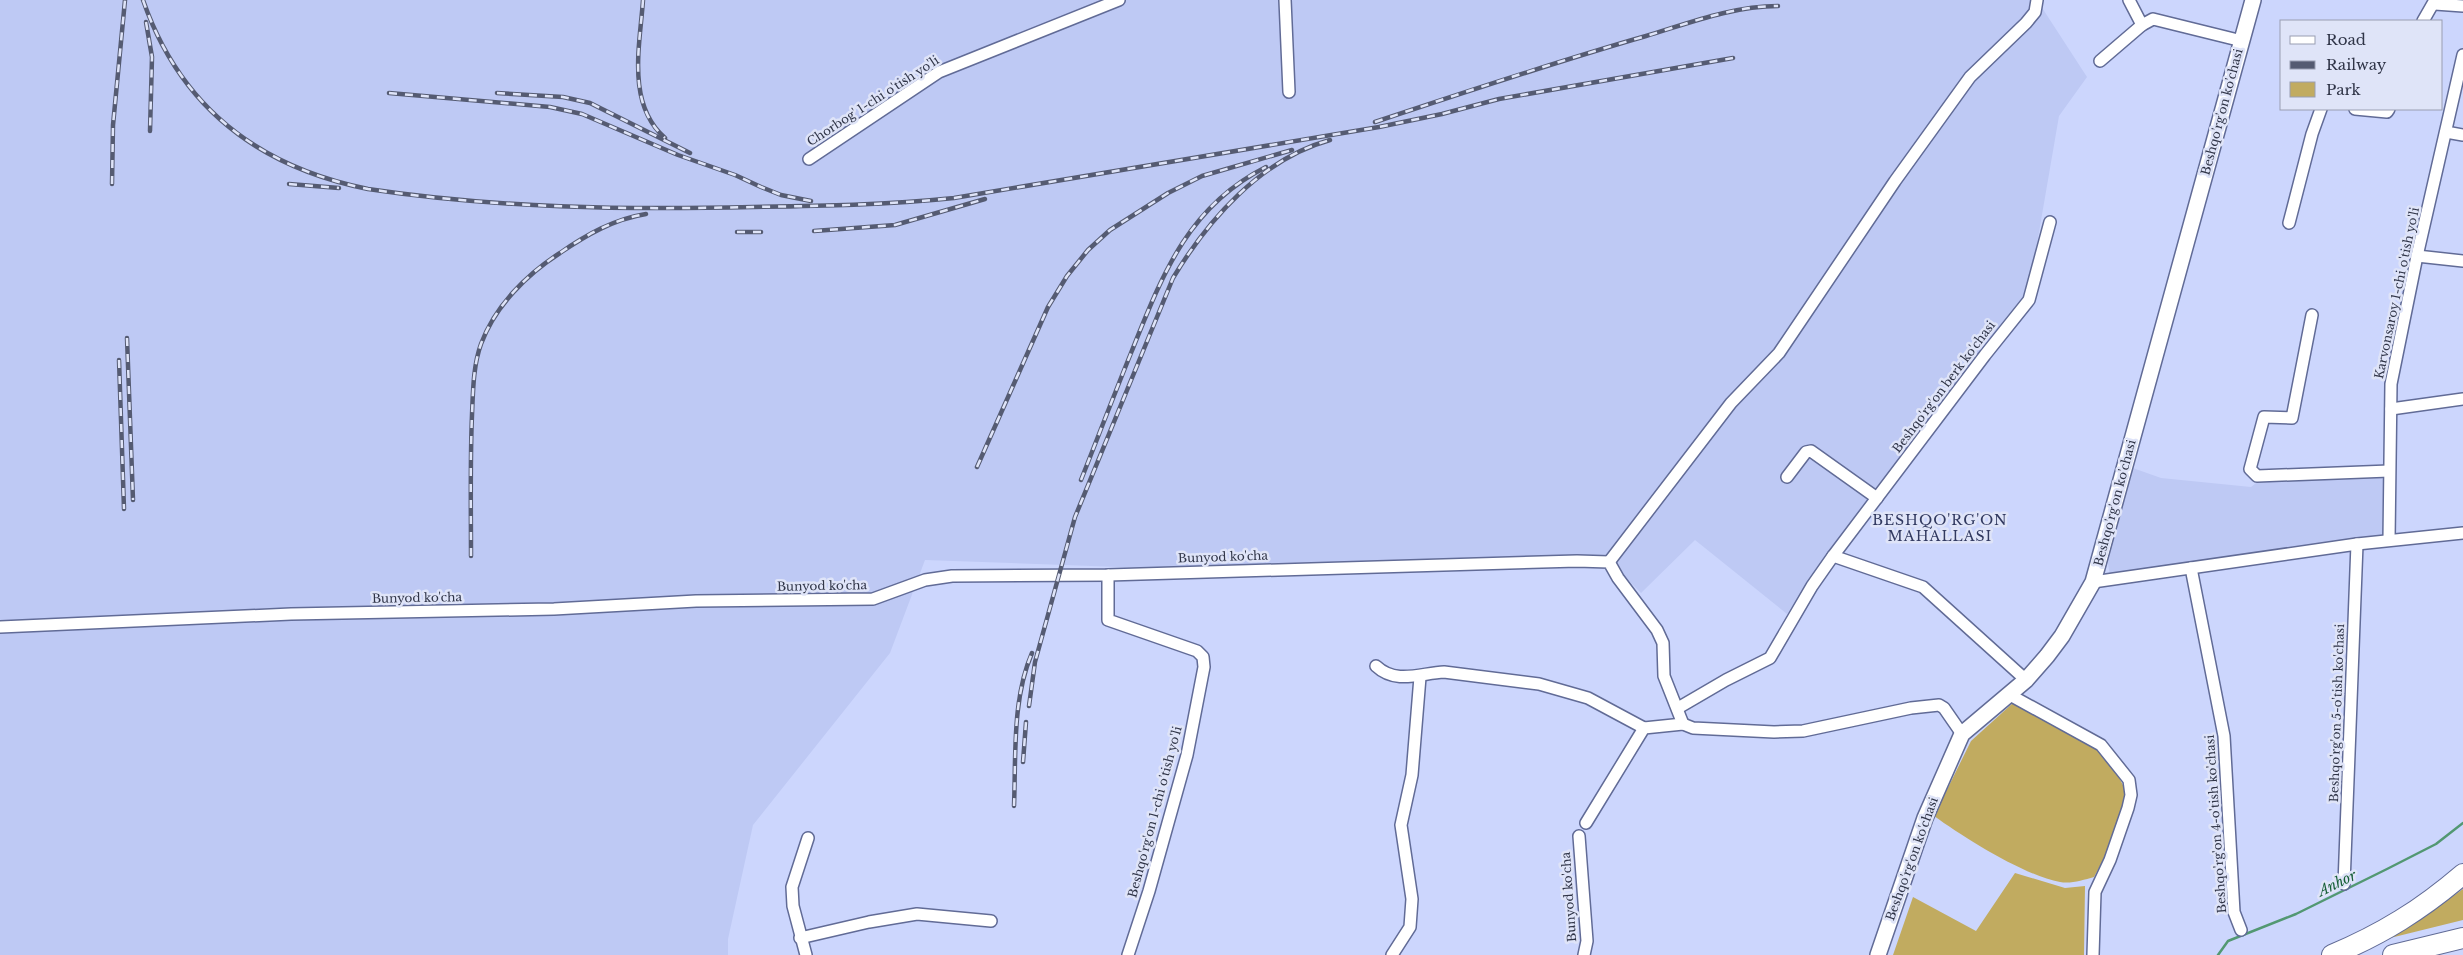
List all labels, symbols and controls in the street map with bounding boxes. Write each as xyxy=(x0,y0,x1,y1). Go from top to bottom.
legend xyxy=(2280,20,2443,110)
text: Road xyxy=(2326,30,2366,49)
street label: Beshqo'rg'on ko'chasi xyxy=(2197,47,2246,177)
street label: Chorbog' 1-chi o'tish yo'li xyxy=(804,52,942,149)
text: Railway xyxy=(2326,55,2387,74)
text: Park xyxy=(2326,80,2362,99)
street label: Karvonsaroy 1-chi o'tish yo'li xyxy=(2371,206,2422,380)
street label: Beshqo'rg'on berk ko'chasi xyxy=(1889,318,1998,456)
street label: Beshqo'rg'on ko'chasi xyxy=(2090,438,2139,568)
district label: BESHQO'RG'ON MAHALLASI xyxy=(1872,511,2008,545)
street label: Bunyod ko'cha xyxy=(1178,547,1269,566)
street label: Bunyod ko'cha xyxy=(777,577,868,594)
street label: Bunyod ko'cha xyxy=(372,589,463,606)
street label: Beshqo'rg'on 5-o'tish ko'chasi xyxy=(2326,623,2347,803)
street label: Beshqo'rg'on 1-chi o'tish yo'li xyxy=(1124,725,1185,899)
street label: Beshqo'rg'on 4-o'tish ko'chasi xyxy=(2202,734,2229,914)
street label: Beshqo'rg'on ko'chasi xyxy=(1882,795,1941,923)
street label: Bunyod ko'cha xyxy=(1558,851,1579,943)
water label: Anhor xyxy=(2313,866,2360,901)

